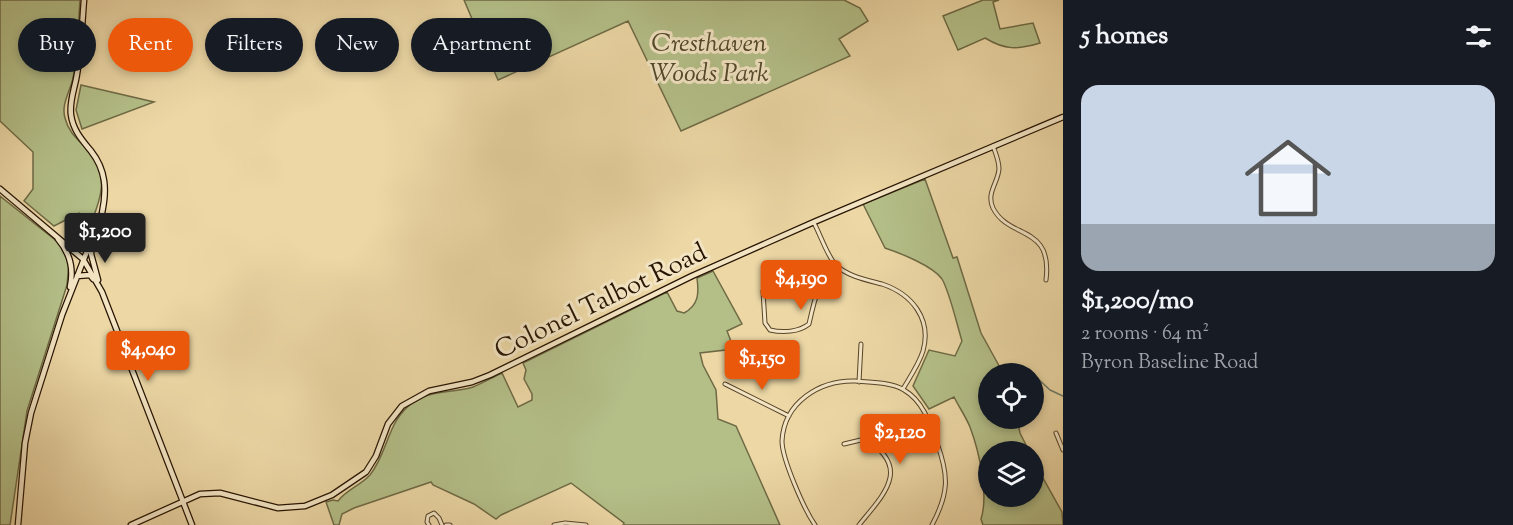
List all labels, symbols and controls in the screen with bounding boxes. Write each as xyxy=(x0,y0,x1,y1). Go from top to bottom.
chip: Buy xyxy=(18,18,96,72)
chip: Rent xyxy=(108,18,193,72)
chip: Filters xyxy=(205,18,303,72)
chip: New xyxy=(315,18,399,72)
chip: Apartment xyxy=(411,18,552,72)
text: 5 homes xyxy=(1081,18,1168,55)
icon: filters xyxy=(1462,20,1495,53)
park label: Cresthaven Woods Park xyxy=(649,26,769,93)
icon: home xyxy=(1234,124,1342,232)
pin: $1,200 xyxy=(56,213,154,264)
text: $1,200 xyxy=(79,218,131,247)
street label: Colonel Talbot Road xyxy=(489,235,714,370)
pin: $4,190 xyxy=(752,260,850,311)
text: $4,190 xyxy=(775,265,827,294)
text: $1,200/mo xyxy=(1081,283,1194,320)
text: 2 rooms · 64 m² xyxy=(1081,320,1209,349)
pin: $4,040 xyxy=(99,331,197,382)
text: $4,040 xyxy=(120,336,176,365)
pin: $1,150 xyxy=(713,340,811,391)
text: $1,150 xyxy=(739,345,785,374)
text: Byron Baseline Road xyxy=(1081,349,1258,378)
map controls xyxy=(978,363,1044,507)
button: locate xyxy=(978,363,1044,429)
pin: $2,120 xyxy=(851,414,949,465)
text: $2,120 xyxy=(874,419,926,448)
button: layers xyxy=(978,441,1044,507)

